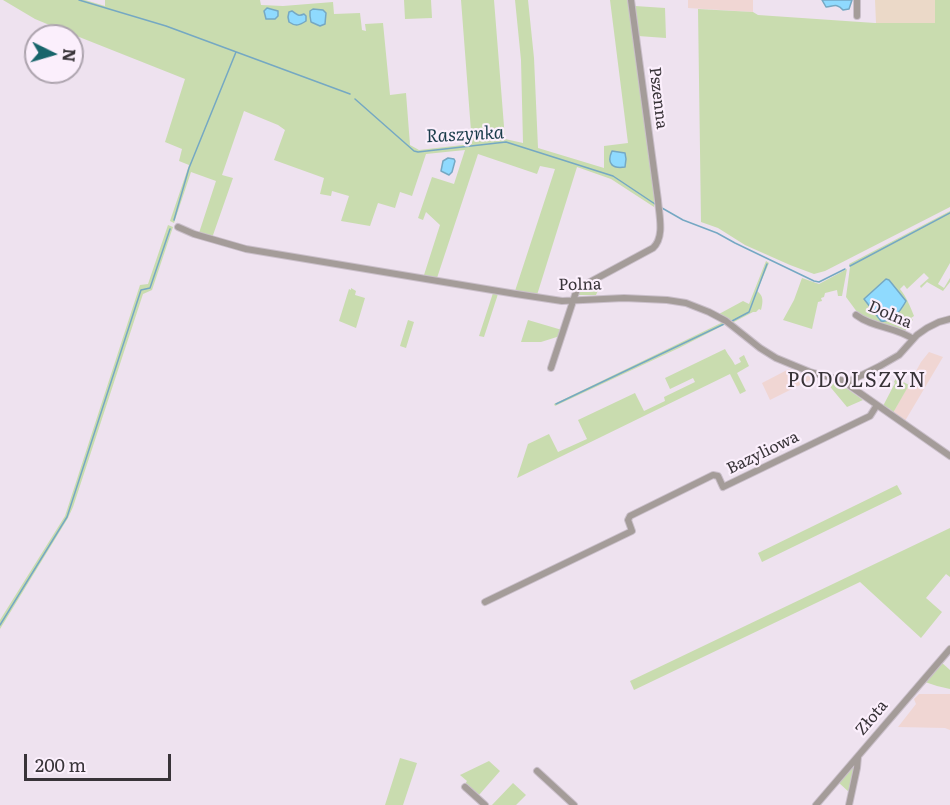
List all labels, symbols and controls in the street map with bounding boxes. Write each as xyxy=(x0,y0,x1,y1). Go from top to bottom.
north arrow xyxy=(24,24,84,84)
text: N xyxy=(57,48,82,63)
street label: Pszenna xyxy=(645,66,671,130)
water label: Raszynka xyxy=(425,122,505,148)
street label: Polna xyxy=(558,275,602,295)
street label: Dolna xyxy=(865,297,915,333)
district label: PODOLSZYN xyxy=(787,369,927,393)
street label: Bazyliowa xyxy=(724,427,802,479)
street label: Złota xyxy=(852,697,892,739)
scale bar xyxy=(27,742,174,780)
text: 200 m xyxy=(35,751,86,778)

